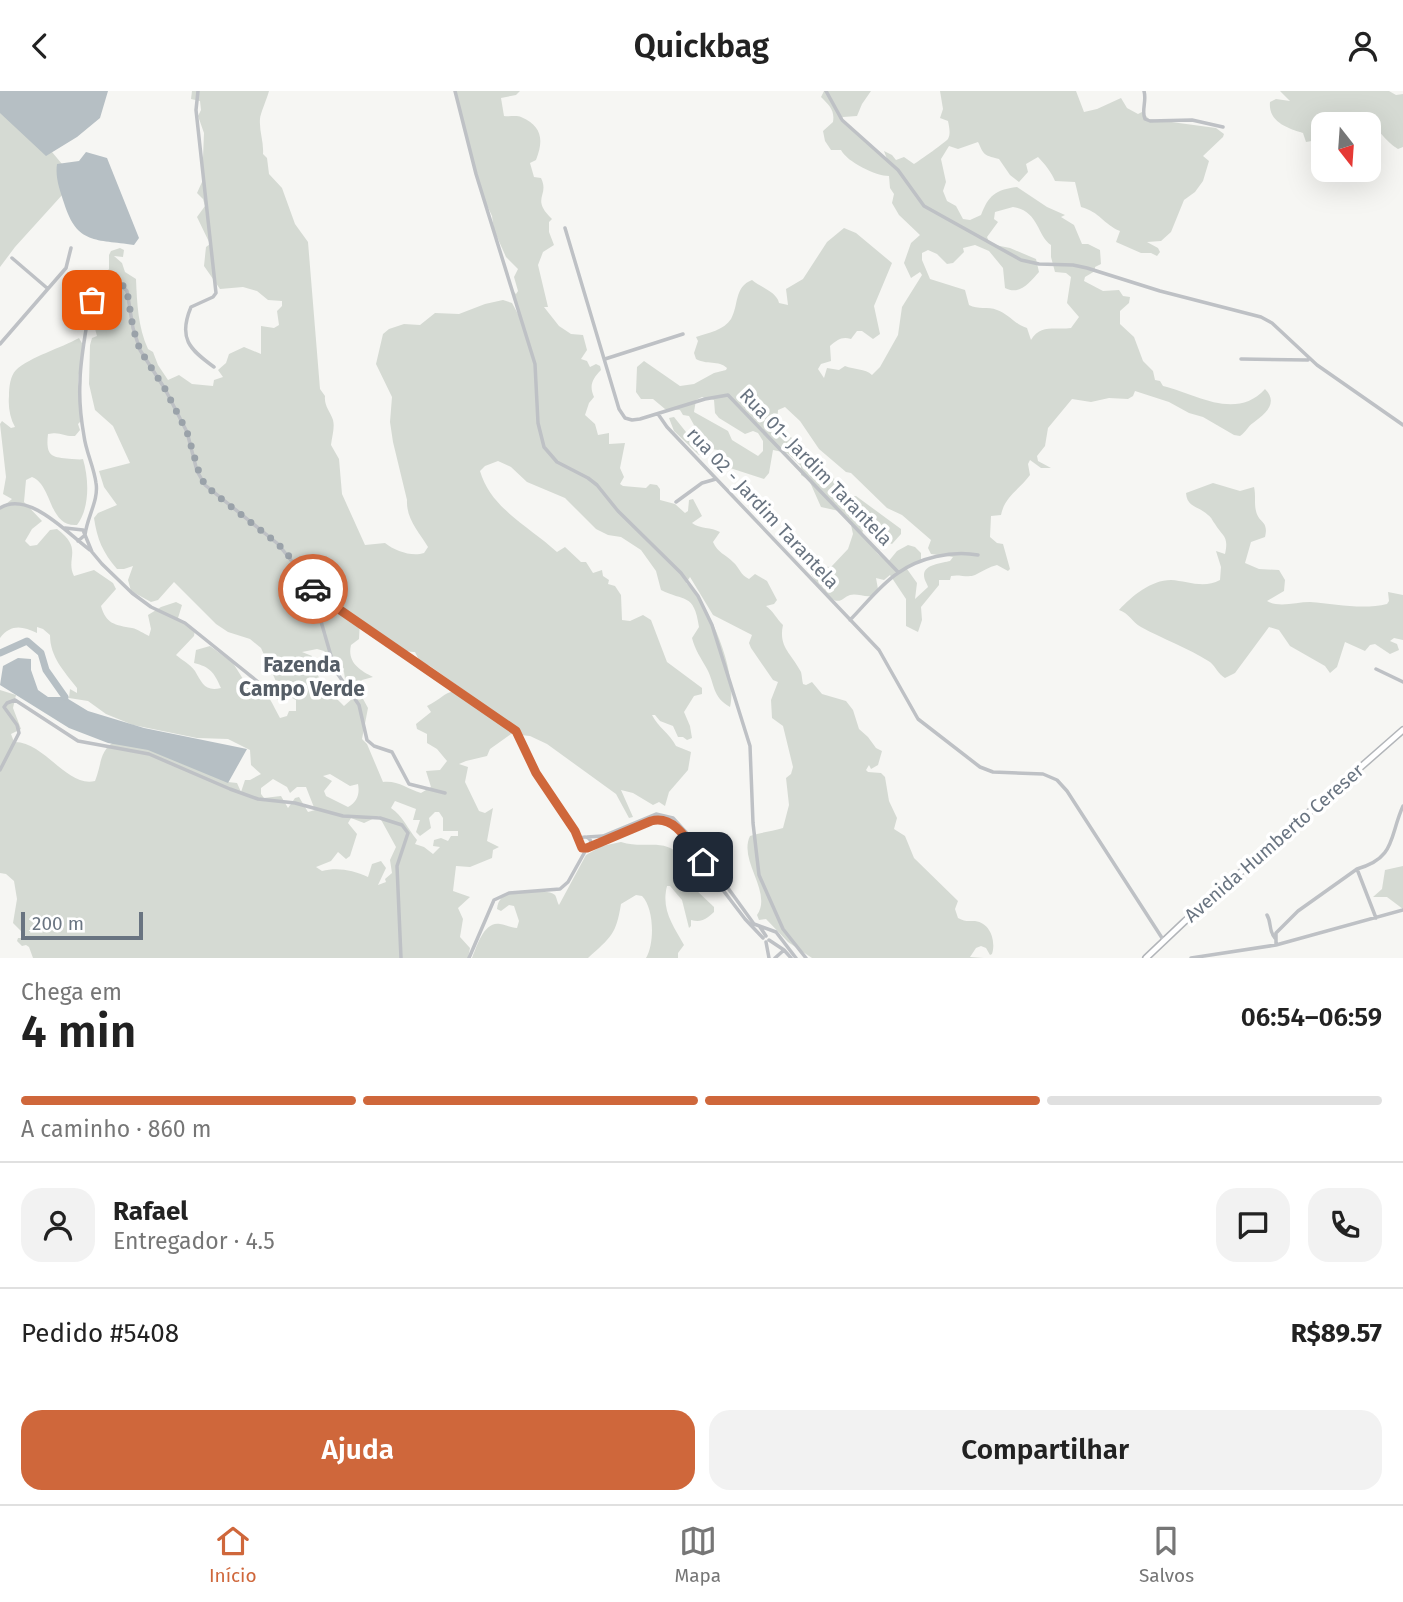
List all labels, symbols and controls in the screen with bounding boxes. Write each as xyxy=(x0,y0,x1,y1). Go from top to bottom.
icon: back xyxy=(21,27,59,65)
text: Quickbag xyxy=(634,27,769,65)
icon: person xyxy=(1344,27,1382,65)
north arrow xyxy=(1311,112,1381,182)
map controls xyxy=(1311,112,1381,182)
pin xyxy=(62,270,122,330)
icon: bag xyxy=(73,281,111,319)
street label: Rua 01- Jardim Tarantela xyxy=(735,383,897,551)
street label: rua 02 - Jardim Tarantela xyxy=(682,423,844,593)
courier xyxy=(278,554,348,624)
icon: car xyxy=(294,570,332,608)
district label: Fazenda Campo Verde xyxy=(239,652,365,702)
street label: Avenida Humberto Cereser xyxy=(1180,758,1369,927)
pin xyxy=(673,832,733,892)
icon: home xyxy=(684,843,722,881)
scale bar xyxy=(21,909,144,941)
text: 200 m xyxy=(32,912,84,935)
text: Chega em xyxy=(21,978,122,1006)
text: 06:54–06:59 xyxy=(1241,1002,1382,1033)
text: 4 min xyxy=(21,1004,136,1059)
text: A caminho · 860 m xyxy=(21,1115,211,1143)
button: person xyxy=(21,1188,95,1262)
button: chat xyxy=(1216,1188,1290,1262)
button: phone xyxy=(1308,1188,1382,1262)
text: Rafael xyxy=(113,1196,188,1227)
text: Entregador · 4.5 xyxy=(113,1227,275,1255)
text: Pedido #5408 xyxy=(21,1318,179,1349)
text: R$89.57 xyxy=(1291,1318,1382,1349)
button: Ajuda xyxy=(21,1410,695,1490)
button: Compartilhar xyxy=(709,1410,1382,1490)
tab: Início xyxy=(209,1522,257,1587)
tab: Mapa xyxy=(674,1522,721,1587)
tab: Salvos xyxy=(1139,1522,1194,1587)

